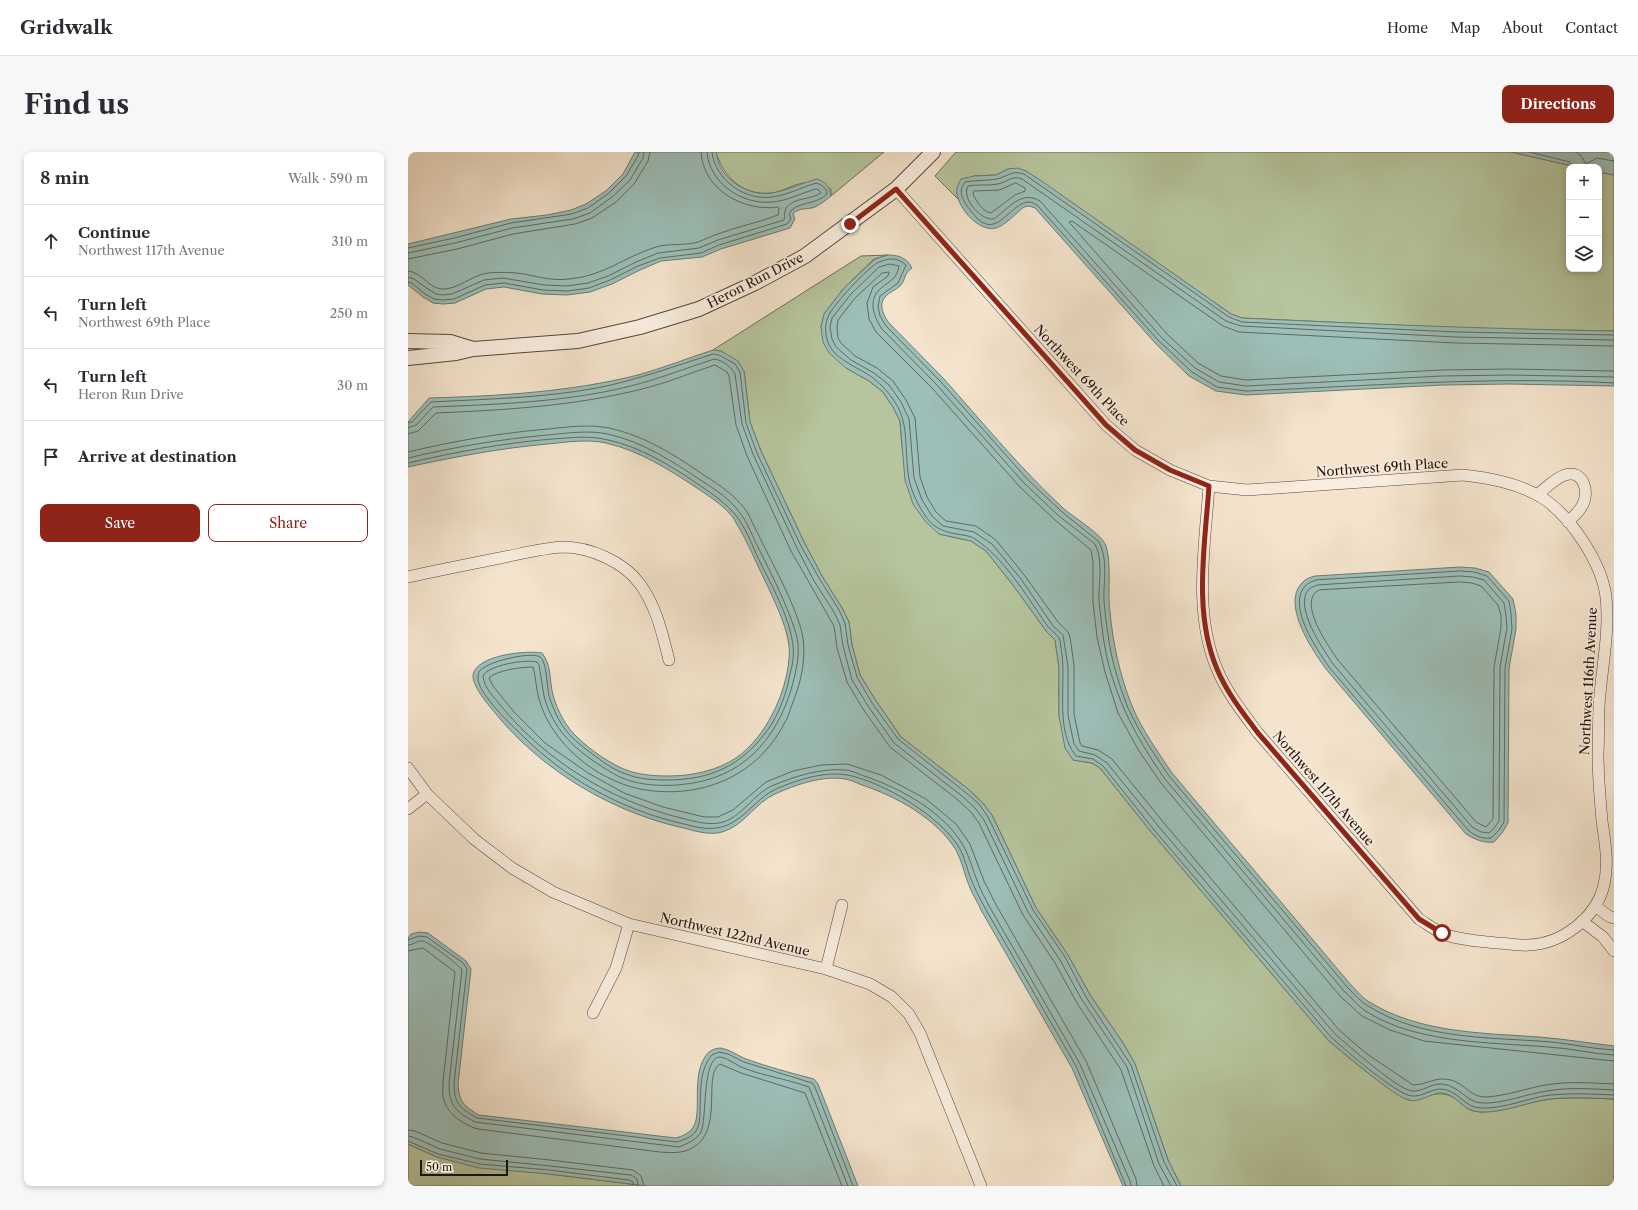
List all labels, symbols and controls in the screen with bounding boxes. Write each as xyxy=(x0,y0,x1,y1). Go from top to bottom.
text: Gridwalk xyxy=(20,16,113,39)
text: Home xyxy=(1387,19,1428,37)
text: Map xyxy=(1450,19,1480,37)
text: About xyxy=(1502,19,1543,37)
text: Contact xyxy=(1565,19,1618,37)
button: Directions xyxy=(1502,85,1614,123)
text: Find us xyxy=(24,87,129,121)
map controls xyxy=(1566,164,1602,272)
button: + xyxy=(1566,164,1602,200)
text: 8 min xyxy=(40,168,89,188)
text: Walk · 590 m xyxy=(288,170,368,186)
button: − xyxy=(1566,200,1602,236)
route end xyxy=(841,215,859,233)
text: Continue xyxy=(78,223,150,242)
icon: ahead xyxy=(40,230,62,252)
text: 310 m xyxy=(332,233,368,249)
button: layers xyxy=(1566,236,1602,272)
text: Northwest 117th Avenue xyxy=(78,242,225,258)
street label: Heron Run Drive xyxy=(704,249,806,311)
text: Turn left xyxy=(78,295,147,314)
icon: left xyxy=(40,302,62,324)
text: 250 m xyxy=(330,305,368,321)
text: Northwest 69th Place xyxy=(78,314,210,330)
street label: Northwest 69th Place xyxy=(1031,321,1133,429)
text: Turn left xyxy=(78,367,147,386)
icon: left xyxy=(40,374,62,396)
text: 30 m xyxy=(337,377,368,393)
text: Heron Run Drive xyxy=(78,386,184,402)
icon: arrive xyxy=(40,446,62,468)
text: Arrive at destination xyxy=(78,447,237,466)
street label: Northwest 69th Place xyxy=(1315,454,1449,480)
button: Save xyxy=(40,504,200,542)
button: Share xyxy=(208,504,368,542)
street label: Northwest 116th Avenue xyxy=(1576,607,1600,755)
street label: Northwest 117th Avenue xyxy=(1270,727,1378,849)
street label: Northwest 122nd Avenue xyxy=(659,909,811,959)
route start xyxy=(1433,924,1451,942)
scale bar xyxy=(420,1158,508,1177)
text: 50 m xyxy=(426,1160,452,1174)

